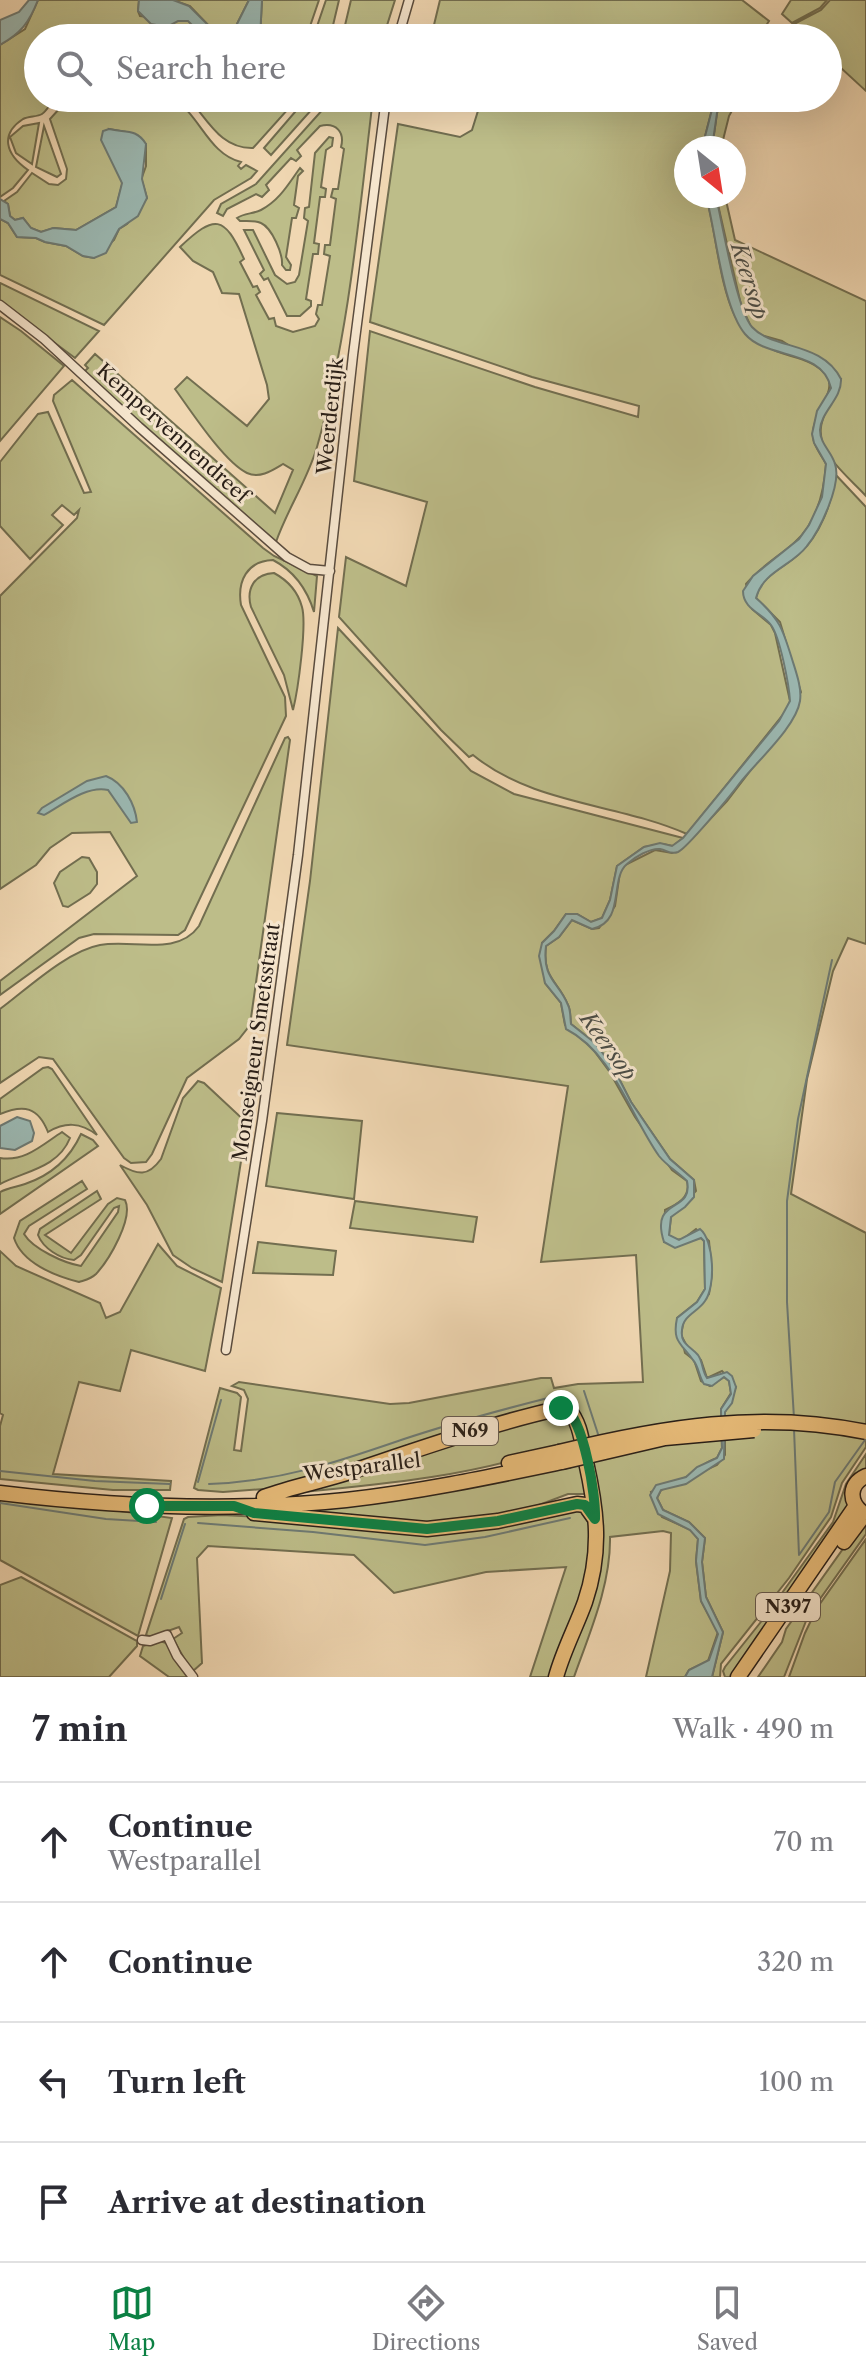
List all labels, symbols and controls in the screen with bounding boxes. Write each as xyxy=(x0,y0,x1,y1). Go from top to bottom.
search box xyxy=(24,24,842,112)
icon: search xyxy=(52,46,96,90)
text: Search here xyxy=(116,50,286,87)
north arrow xyxy=(674,136,746,208)
water label: Keersop xyxy=(724,238,774,323)
street label: Weerderdijk xyxy=(312,355,348,477)
street label: Kempervennendreef xyxy=(92,358,256,510)
street label: Monseigneur Smetsstraat xyxy=(227,921,285,1163)
water label: Keersop xyxy=(573,1005,643,1086)
route end xyxy=(543,1390,579,1426)
road number: N69 xyxy=(442,1417,498,1445)
street label: Westparallel xyxy=(301,1448,422,1486)
route start xyxy=(129,1488,165,1524)
road number: N397 xyxy=(756,1593,820,1621)
text: 7 min xyxy=(32,1708,128,1750)
text: Walk · 490 m xyxy=(673,1713,834,1745)
text: Continue xyxy=(108,1808,253,1845)
icon: ahead xyxy=(32,1820,76,1864)
text: 70 m xyxy=(774,1826,834,1858)
text: Westparallel xyxy=(108,1845,261,1877)
icon: ahead xyxy=(32,1940,76,1984)
text: Continue xyxy=(108,1944,253,1981)
text: 320 m xyxy=(757,1946,834,1978)
icon: left xyxy=(32,2060,76,2104)
text: Turn left xyxy=(108,2064,245,2101)
text: 100 m xyxy=(759,2066,834,2098)
icon: arrive xyxy=(32,2180,76,2224)
text: Arrive at destination xyxy=(108,2184,426,2221)
tab: Map xyxy=(108,2281,155,2356)
tab: Directions xyxy=(372,2281,480,2356)
tab: Saved xyxy=(697,2281,758,2356)

